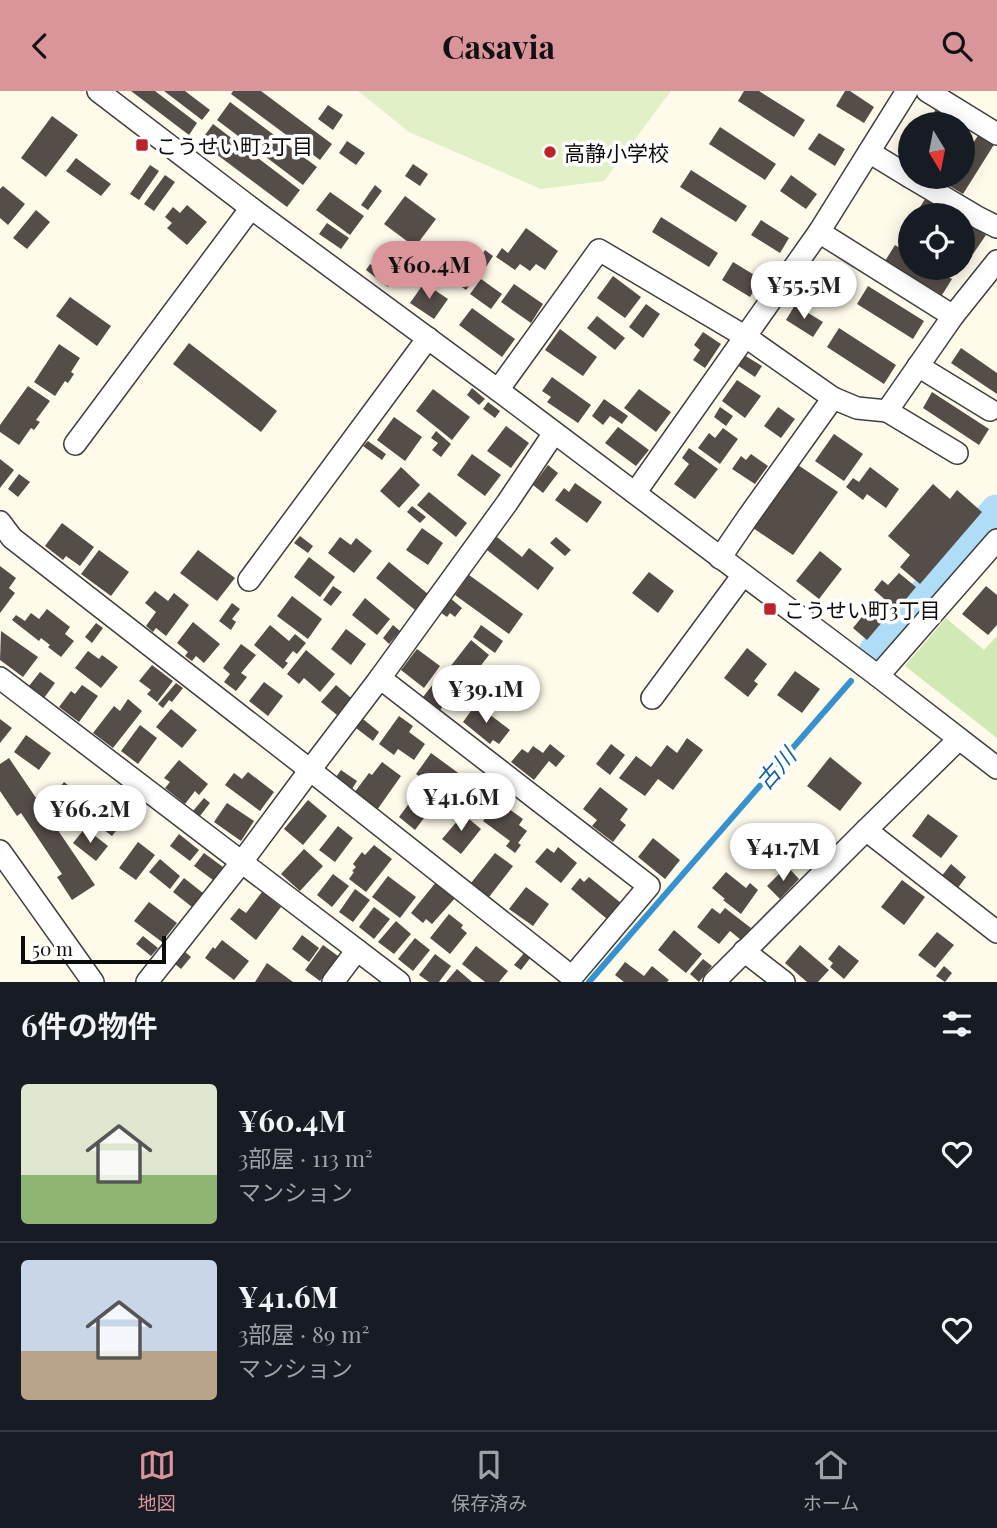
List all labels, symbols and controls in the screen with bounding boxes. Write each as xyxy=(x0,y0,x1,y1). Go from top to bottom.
text: Casavia xyxy=(442,24,555,67)
icon: back xyxy=(21,27,59,65)
icon: search xyxy=(938,27,976,65)
north arrow xyxy=(898,112,975,189)
map controls xyxy=(898,112,975,280)
place label: こうせい町2丁目 xyxy=(156,131,313,159)
marker: こうせい町2丁目 xyxy=(134,137,150,153)
place label: 高静小学校 xyxy=(564,138,669,166)
marker: 高静小学校 xyxy=(542,144,558,160)
button: locate xyxy=(898,203,975,280)
pin: ¥60.4M xyxy=(372,241,486,301)
text: ¥60.4M xyxy=(387,248,471,279)
pin: ¥55.5M xyxy=(747,261,861,321)
text: ¥55.5M xyxy=(767,268,841,299)
place label: こうせい町3丁目 xyxy=(784,595,940,623)
marker: こうせい町3丁目 xyxy=(762,601,778,617)
pin: ¥39.1M xyxy=(429,665,543,725)
text: ¥39.1M xyxy=(448,672,524,703)
water label: 古川 xyxy=(748,738,804,796)
pin: ¥41.6M xyxy=(404,773,518,833)
text: ¥41.6M xyxy=(423,780,499,811)
pin: ¥66.2M xyxy=(33,785,147,845)
text: ¥66.2M xyxy=(50,792,130,823)
pin: ¥41.7M xyxy=(726,823,840,883)
text: ¥41.7M xyxy=(746,830,820,861)
scale bar xyxy=(21,933,166,965)
text: 50 m xyxy=(32,935,73,961)
text: 6件の物件 xyxy=(21,1005,158,1045)
icon: filters xyxy=(938,1005,976,1043)
text: ¥60.4M xyxy=(238,1100,346,1140)
icon: home xyxy=(77,1112,161,1196)
icon: heart xyxy=(938,1135,976,1173)
text: 3部屋 · 113 m² xyxy=(238,1142,373,1173)
text: マンション xyxy=(238,1176,353,1207)
text: ¥41.6M xyxy=(238,1276,338,1316)
icon: home xyxy=(77,1288,161,1372)
icon: heart xyxy=(938,1311,976,1349)
text: 3部屋 · 89 m² xyxy=(238,1318,370,1349)
text: マンション xyxy=(238,1352,353,1383)
tab: 地図 xyxy=(138,1446,176,1515)
tab: 保存済み xyxy=(451,1446,527,1515)
tab: ホーム xyxy=(803,1446,859,1515)

